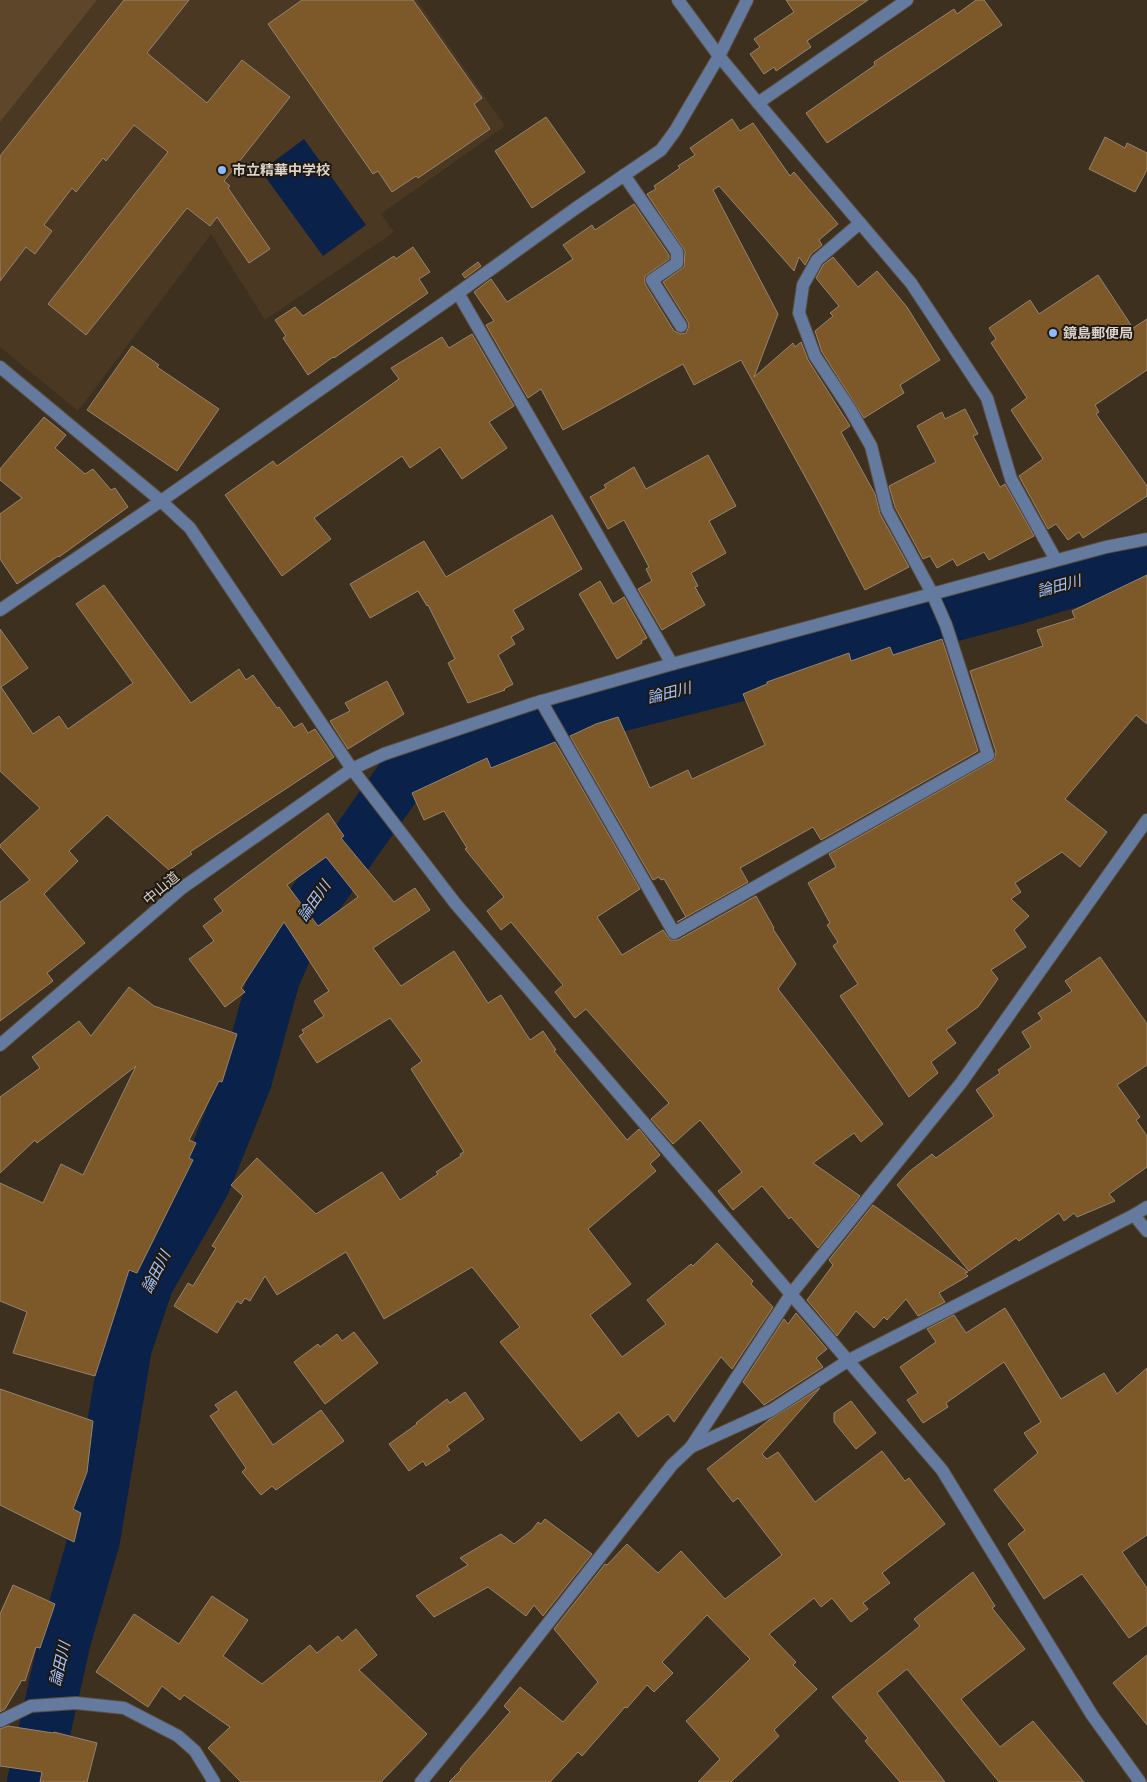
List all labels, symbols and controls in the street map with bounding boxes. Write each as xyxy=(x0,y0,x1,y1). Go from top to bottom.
place label: 市立精華中学校 xyxy=(232,162,330,178)
marker: 市立精華中学校 xyxy=(216,164,228,176)
place label: 鏡島郵便局 xyxy=(1063,325,1133,341)
marker: 鏡島郵便局 xyxy=(1047,327,1059,339)
water label: 論田川 xyxy=(1035,571,1085,601)
water label: 論田川 xyxy=(645,678,695,707)
street label: 中山道 xyxy=(140,868,182,908)
water label: 論田川 xyxy=(294,876,335,925)
water label: 論田川 xyxy=(138,1246,175,1296)
water label: 論田川 xyxy=(46,1638,74,1688)

